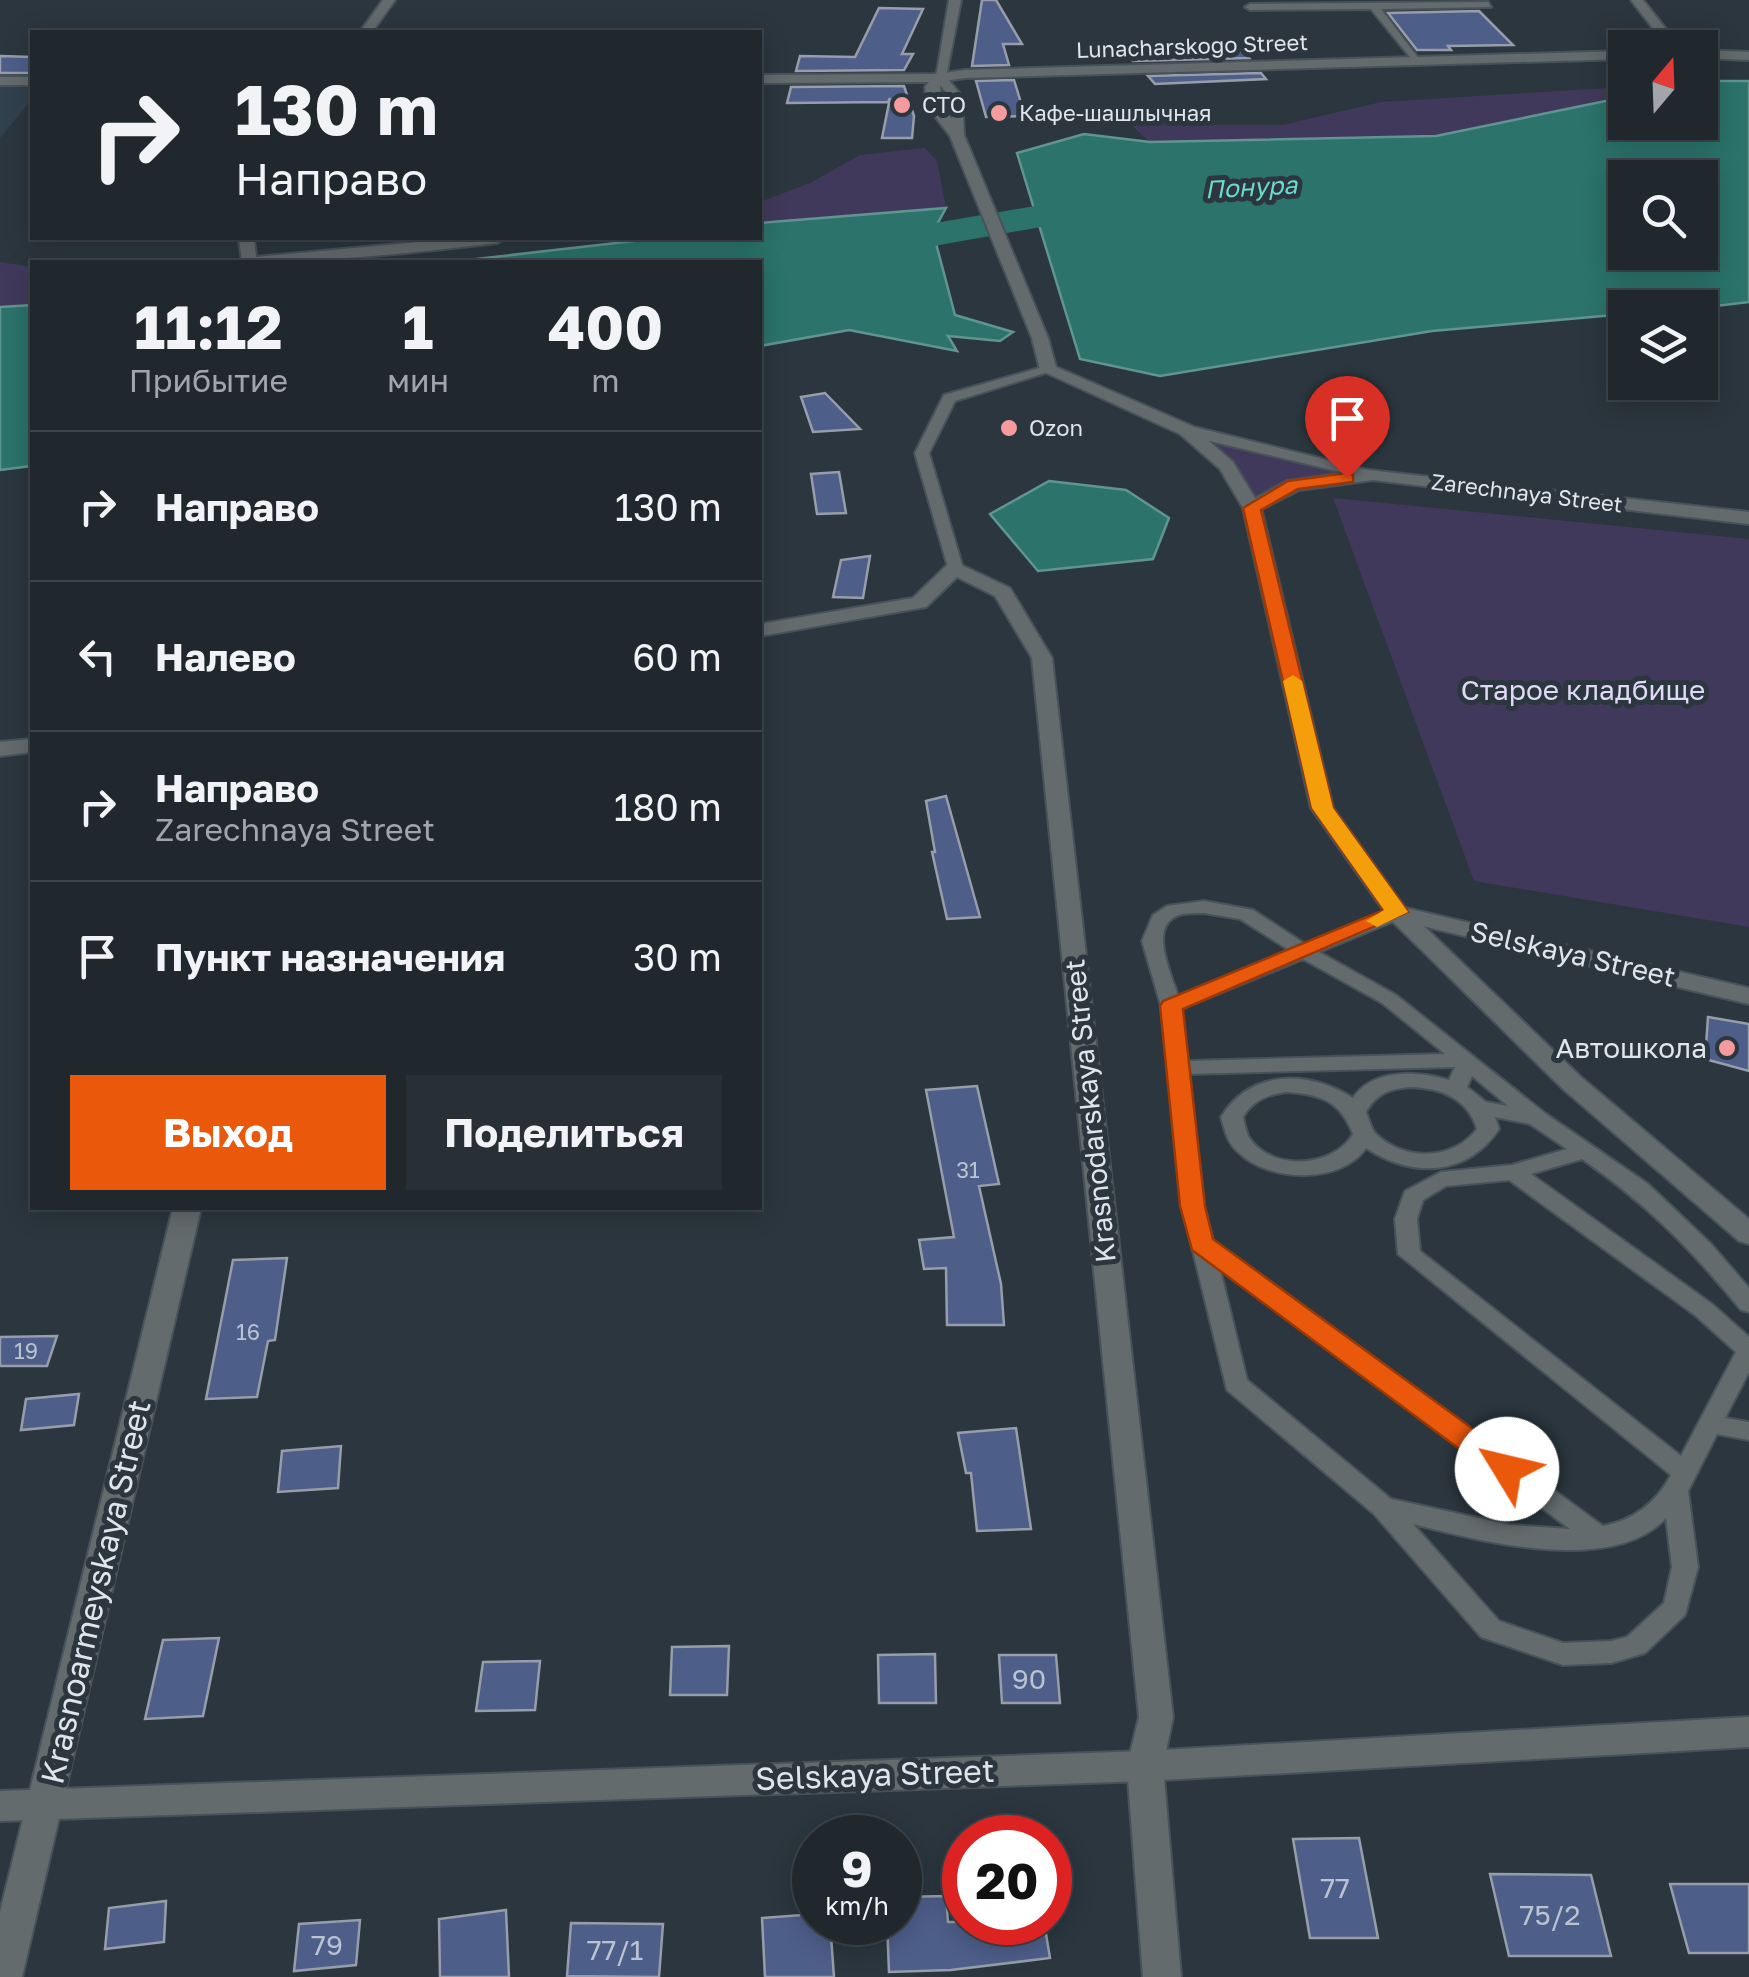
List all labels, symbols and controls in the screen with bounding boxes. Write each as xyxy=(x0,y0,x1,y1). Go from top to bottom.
street label: Lunacharskogo Street xyxy=(1076,28,1308,63)
north arrow xyxy=(1608,30,1718,140)
map controls xyxy=(1608,30,1718,400)
text: 130 m xyxy=(235,66,438,150)
icon: right xyxy=(70,70,200,200)
place label: СТО xyxy=(922,91,966,118)
marker: СТО xyxy=(891,94,913,116)
place label: Кафе-шашлычная xyxy=(1019,99,1212,126)
marker: Кафе-шашлычная xyxy=(988,102,1010,124)
text: Направо xyxy=(235,151,427,205)
button: search xyxy=(1608,160,1718,270)
water label: Понура xyxy=(1204,169,1299,204)
text: 11:12 xyxy=(134,290,283,362)
text: 1 xyxy=(402,290,433,362)
text: 400 xyxy=(548,290,663,362)
button: layers xyxy=(1608,290,1718,400)
text: Прибытие xyxy=(129,361,288,399)
text: мин xyxy=(387,361,449,399)
text: m xyxy=(591,361,620,399)
pin xyxy=(1305,376,1390,479)
icon: arrive xyxy=(1320,391,1375,446)
place label: Ozon xyxy=(1029,414,1083,441)
marker: Ozon xyxy=(998,417,1020,439)
street label: Zarechnaya Street xyxy=(1430,467,1624,518)
icon: right xyxy=(70,479,125,534)
text: Направо xyxy=(155,484,319,529)
text: 130 m xyxy=(615,484,722,529)
icon: left xyxy=(70,629,125,684)
text: Налево xyxy=(155,634,296,679)
text: 60 m xyxy=(632,634,722,679)
park label: Старое кладбище xyxy=(1461,673,1705,706)
text: Направо xyxy=(155,765,319,810)
icon: right xyxy=(70,779,125,834)
text: 180 m xyxy=(614,784,722,829)
text: Zarechnaya Street xyxy=(155,810,435,848)
street label: Selskaya Street xyxy=(1467,914,1679,993)
icon: arrive xyxy=(70,929,125,984)
text: Пункт назначения xyxy=(155,934,505,979)
text: 30 m xyxy=(633,934,722,979)
street label: Krasnodarskaya Street xyxy=(1057,958,1122,1264)
place label: Автошкола xyxy=(1556,1031,1707,1064)
marker: Автошкола xyxy=(1716,1037,1738,1059)
button: Выход xyxy=(70,1075,386,1190)
button: Поделиться xyxy=(406,1075,722,1190)
house number: 31 xyxy=(956,1156,980,1183)
house number: 16 xyxy=(236,1318,260,1345)
house number: 19 xyxy=(14,1337,38,1364)
street label: Krasnoarmeyskaya Street xyxy=(32,1396,158,1787)
position arrow xyxy=(1455,1417,1559,1521)
house number: 90 xyxy=(1012,1662,1046,1695)
street label: Selskaya Street xyxy=(755,1751,995,1797)
speed limit sign: 20 xyxy=(942,1815,1072,1945)
text: 9 xyxy=(841,1838,873,1898)
house number: 77 xyxy=(1320,1871,1350,1904)
text: km/h xyxy=(825,1890,889,1921)
house number: 75/2 xyxy=(1520,1898,1580,1931)
house number: 79 xyxy=(311,1928,343,1961)
house number: 77/1 xyxy=(587,1933,643,1966)

